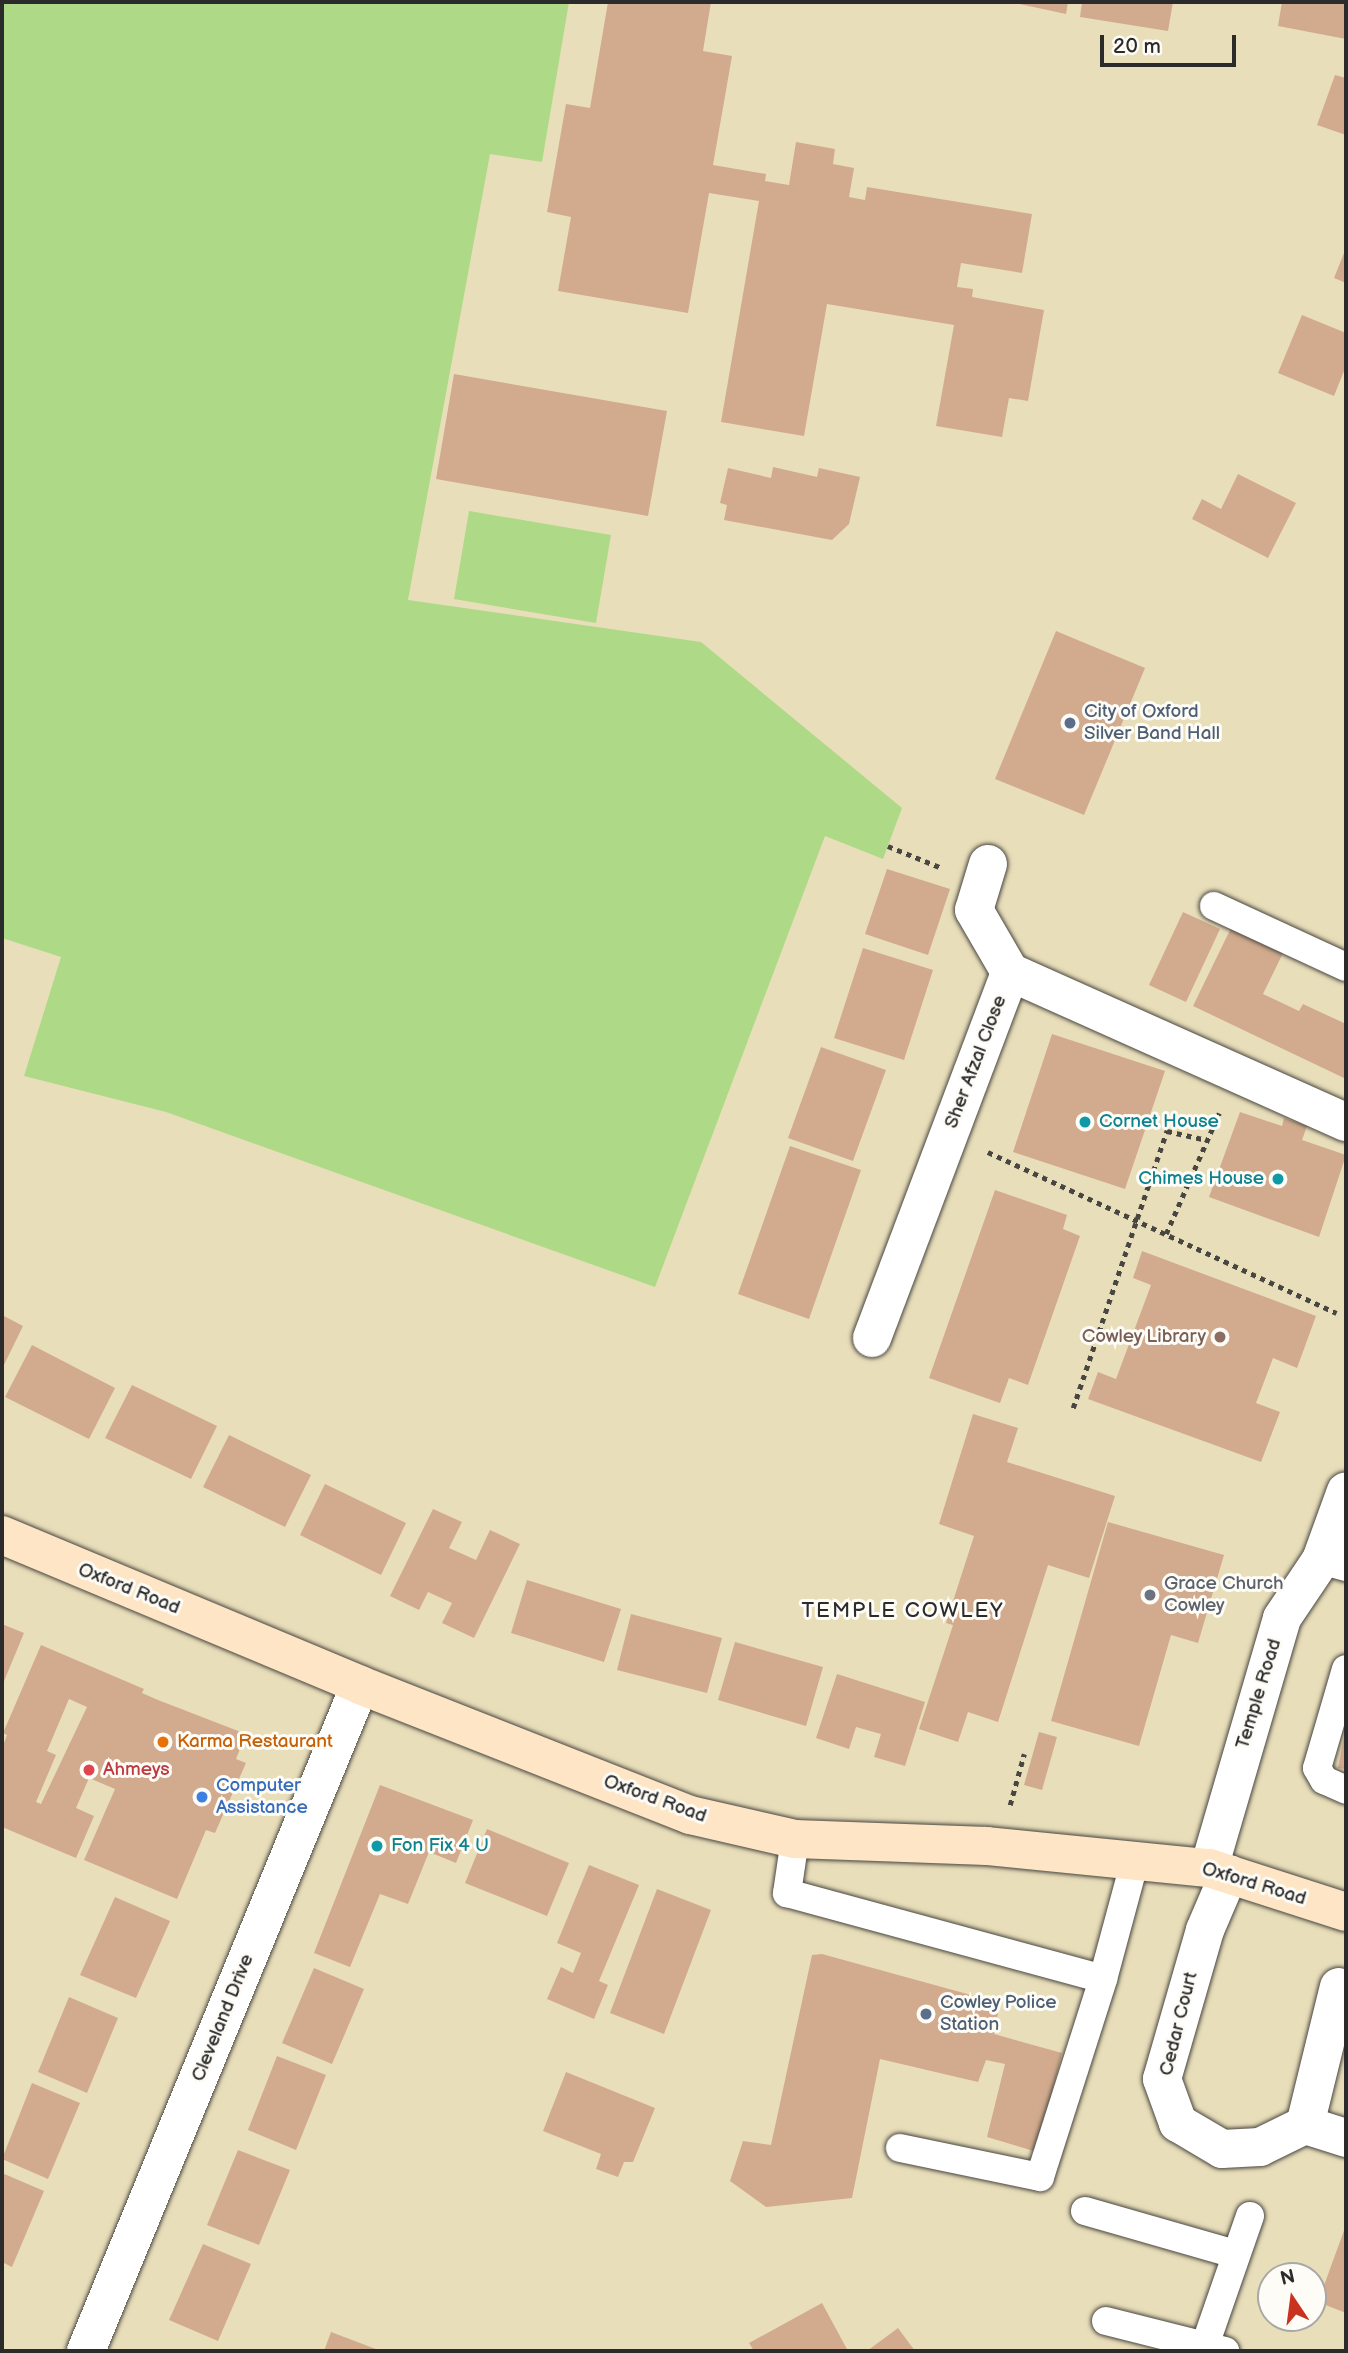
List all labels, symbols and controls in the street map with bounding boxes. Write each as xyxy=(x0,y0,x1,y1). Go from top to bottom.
scale bar xyxy=(1103,21,1240,65)
text: 20 m xyxy=(1113,34,1161,59)
place label: City of Oxford Silver Band Hall xyxy=(1084,701,1220,745)
marker: City of Oxford Silver Band Hall xyxy=(1062,715,1078,731)
street label: Sher Afzal Close xyxy=(940,992,1012,1132)
place label: Cornet House xyxy=(1099,1111,1219,1133)
marker: Cornet House xyxy=(1077,1114,1093,1130)
place label: Chimes House xyxy=(1138,1168,1264,1190)
marker: Chimes House xyxy=(1270,1171,1286,1187)
place label: Cowley Library xyxy=(1080,1326,1206,1348)
marker: Cowley Library xyxy=(1212,1329,1228,1345)
street label: Oxford Road xyxy=(75,1558,183,1620)
place label: Grace Church Cowley xyxy=(1164,1573,1284,1617)
marker: Grace Church Cowley xyxy=(1142,1587,1158,1603)
district label: TEMPLE COWLEY xyxy=(803,1598,1003,1624)
street label: Temple Road xyxy=(1231,1636,1287,1752)
place label: Karma Restaurant xyxy=(177,1731,333,1753)
marker: Karma Restaurant xyxy=(155,1734,171,1750)
place label: Ahmeys xyxy=(103,1759,170,1781)
marker: Ahmeys xyxy=(81,1762,97,1778)
street label: Oxford Road xyxy=(600,1770,710,1828)
place label: Computer Assistance xyxy=(216,1775,308,1819)
marker: Computer Assistance xyxy=(194,1789,210,1805)
place label: Fon Fix 4 U xyxy=(391,1835,489,1857)
marker: Fon Fix 4 U xyxy=(369,1838,385,1854)
street label: Oxford Road xyxy=(1199,1857,1309,1911)
street label: Cleveland Drive xyxy=(187,1951,259,2085)
street label: Cedar Court xyxy=(1155,1970,1203,2078)
place label: Cowley Police Station xyxy=(940,1992,1058,2036)
marker: Cowley Police Station xyxy=(918,2006,934,2022)
north arrow xyxy=(1257,2262,1327,2332)
text: N xyxy=(1278,2265,1297,2291)

